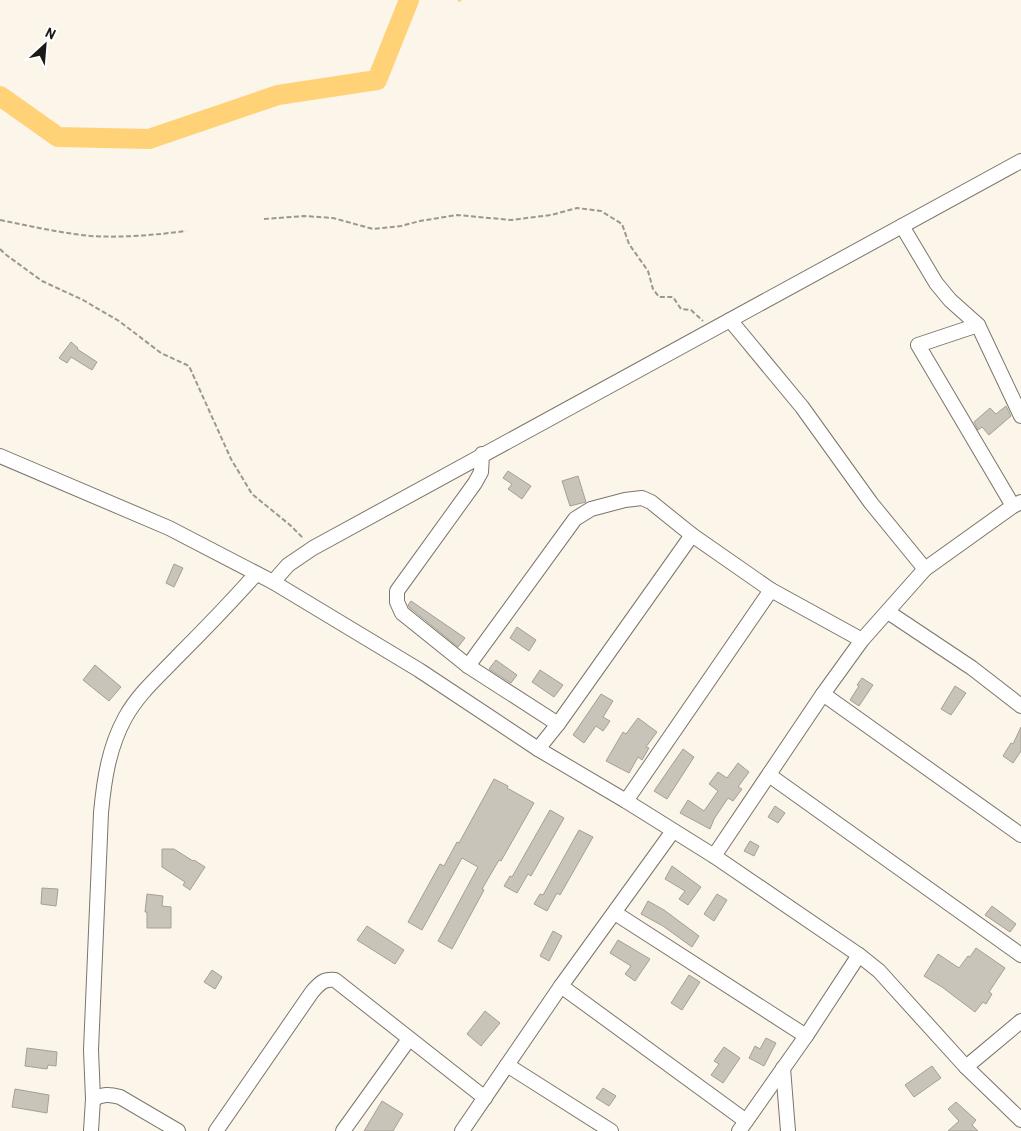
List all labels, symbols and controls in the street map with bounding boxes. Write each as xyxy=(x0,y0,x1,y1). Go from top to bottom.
north arrow xyxy=(20,20,70,70)
text: N xyxy=(43,23,59,43)

